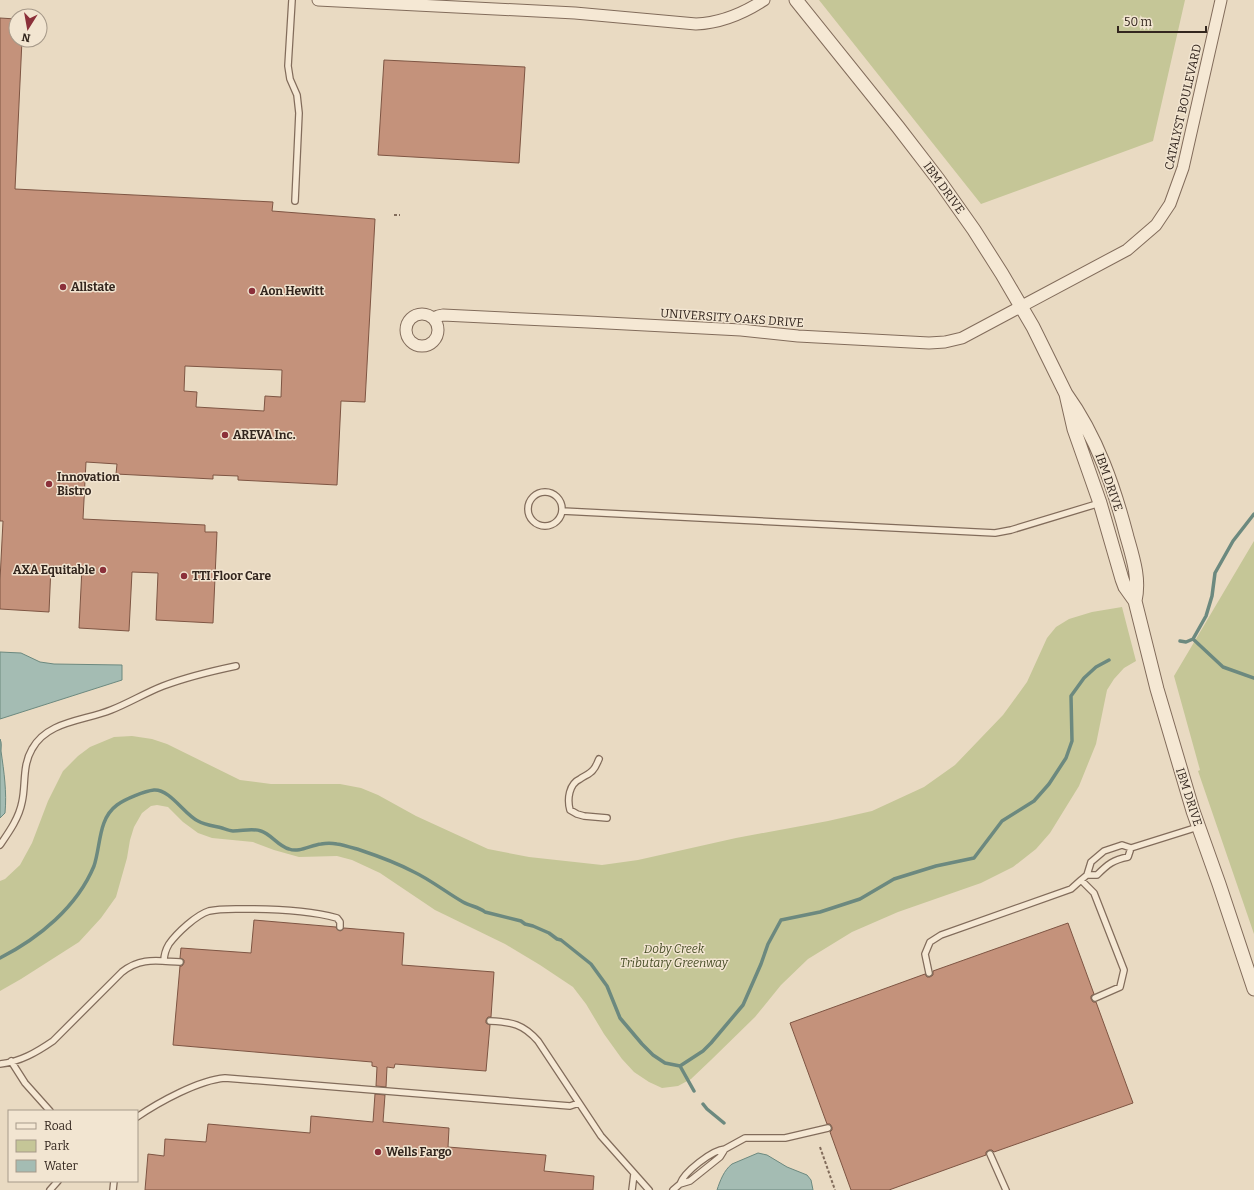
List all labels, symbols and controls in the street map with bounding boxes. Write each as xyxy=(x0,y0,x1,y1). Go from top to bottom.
north arrow xyxy=(8,8,48,48)
scale bar xyxy=(1118,8,1206,34)
text: 50 m xyxy=(1124,15,1153,29)
text: N xyxy=(20,30,32,45)
street label: CATALYST BOULEVARD xyxy=(1162,43,1204,171)
street label: IBM DRIVE xyxy=(921,159,967,217)
place label: Allstate xyxy=(71,280,116,294)
marker: Allstate xyxy=(58,282,68,292)
place label: Aon Hewitt xyxy=(260,284,324,298)
marker: Aon Hewitt xyxy=(247,286,257,296)
street label: UNIVERSITY OAKS DRIVE xyxy=(660,306,804,330)
place label: AREVA Inc. xyxy=(233,428,296,442)
marker: AREVA Inc. xyxy=(220,430,230,440)
street label: IBM DRIVE xyxy=(1093,451,1125,513)
place label: Innovation Bistro xyxy=(57,470,120,498)
marker: Innovation Bistro xyxy=(44,479,54,489)
place label: AXA Equitable xyxy=(13,563,95,577)
marker: AXA Equitable xyxy=(98,565,108,575)
place label: TTI Floor Care xyxy=(192,569,272,583)
marker: TTI Floor Care xyxy=(179,571,189,581)
street label: IBM DRIVE xyxy=(1173,766,1205,828)
park label: Doby Creek Tributary Greenway xyxy=(620,942,729,970)
legend xyxy=(8,1110,138,1182)
text: Road xyxy=(44,1119,72,1133)
text: Park xyxy=(44,1139,70,1153)
place label: Wells Fargo xyxy=(386,1145,452,1159)
marker: Wells Fargo xyxy=(373,1147,383,1157)
text: Water xyxy=(44,1159,79,1173)

